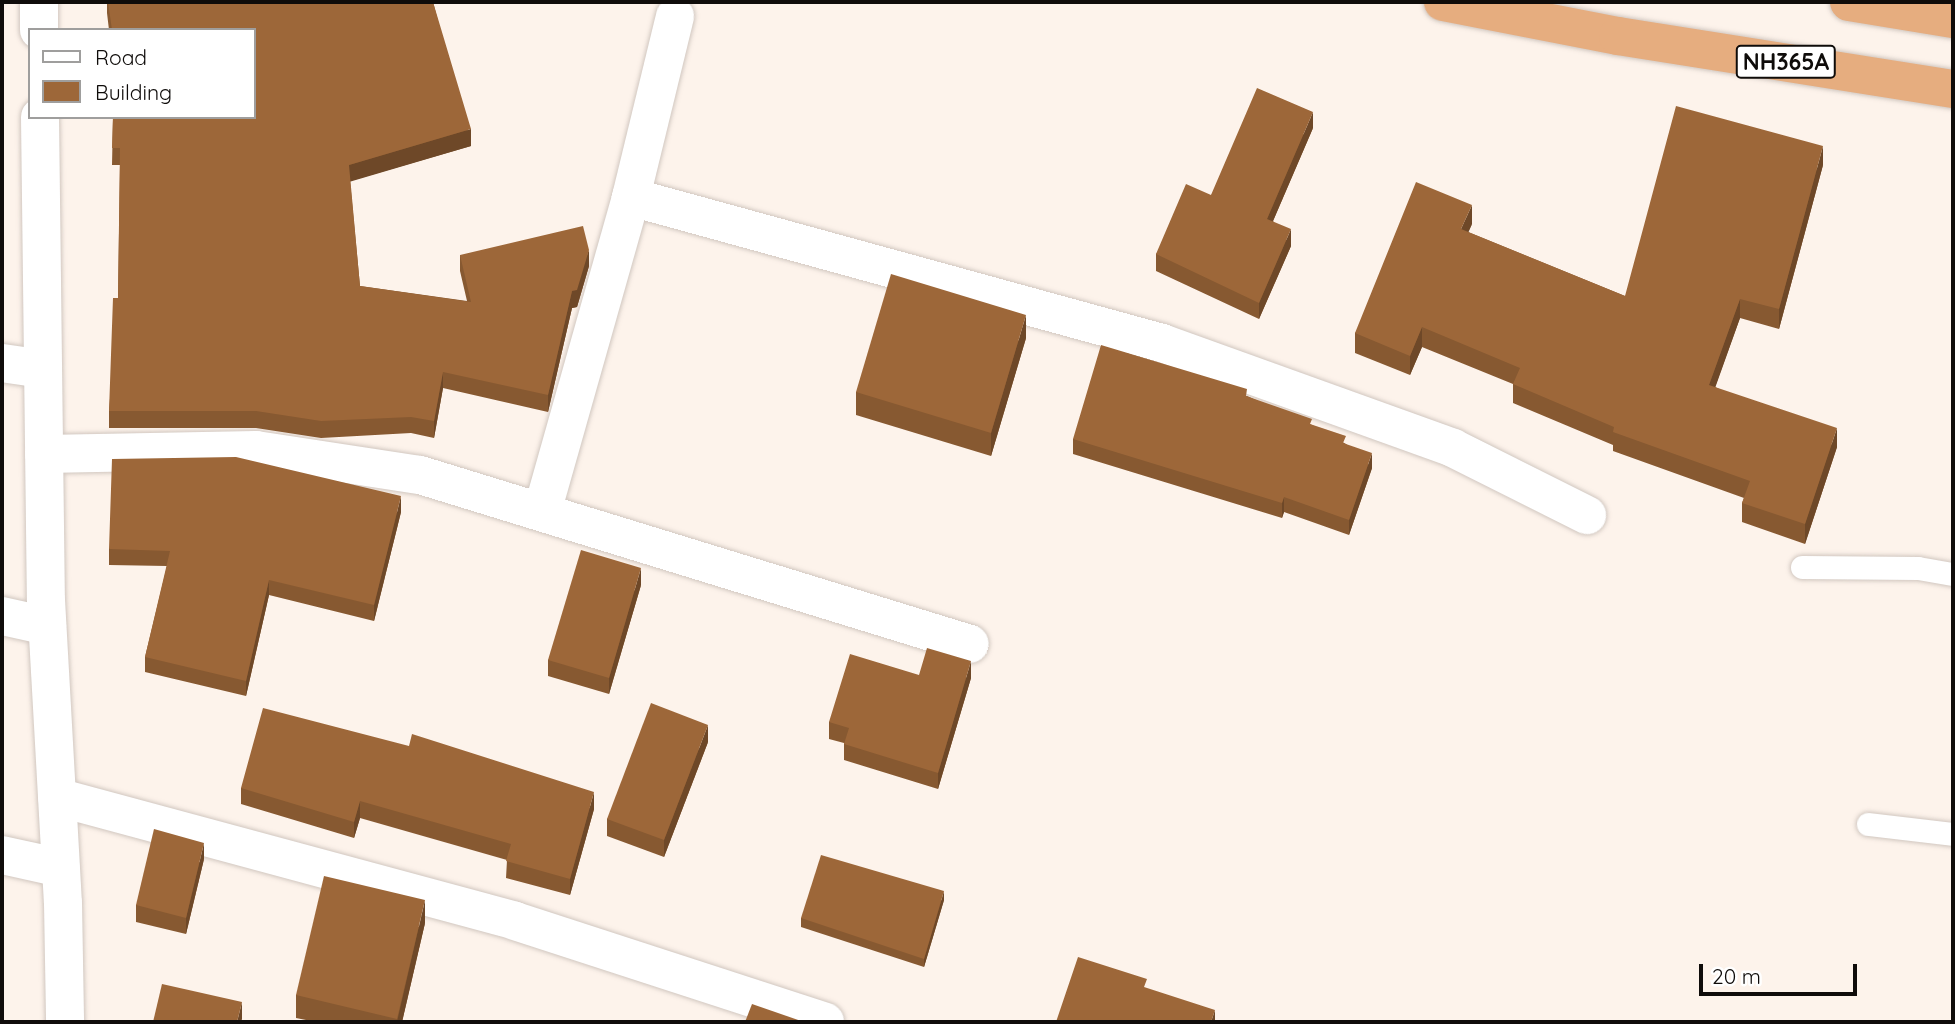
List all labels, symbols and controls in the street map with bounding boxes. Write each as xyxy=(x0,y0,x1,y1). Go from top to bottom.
legend xyxy=(28,28,256,119)
road number: NH365A xyxy=(1735,43,1837,82)
text: Road xyxy=(95,44,147,70)
text: Building xyxy=(95,79,172,105)
scale bar xyxy=(1703,950,1860,994)
text: 20 m xyxy=(1712,963,1761,989)

